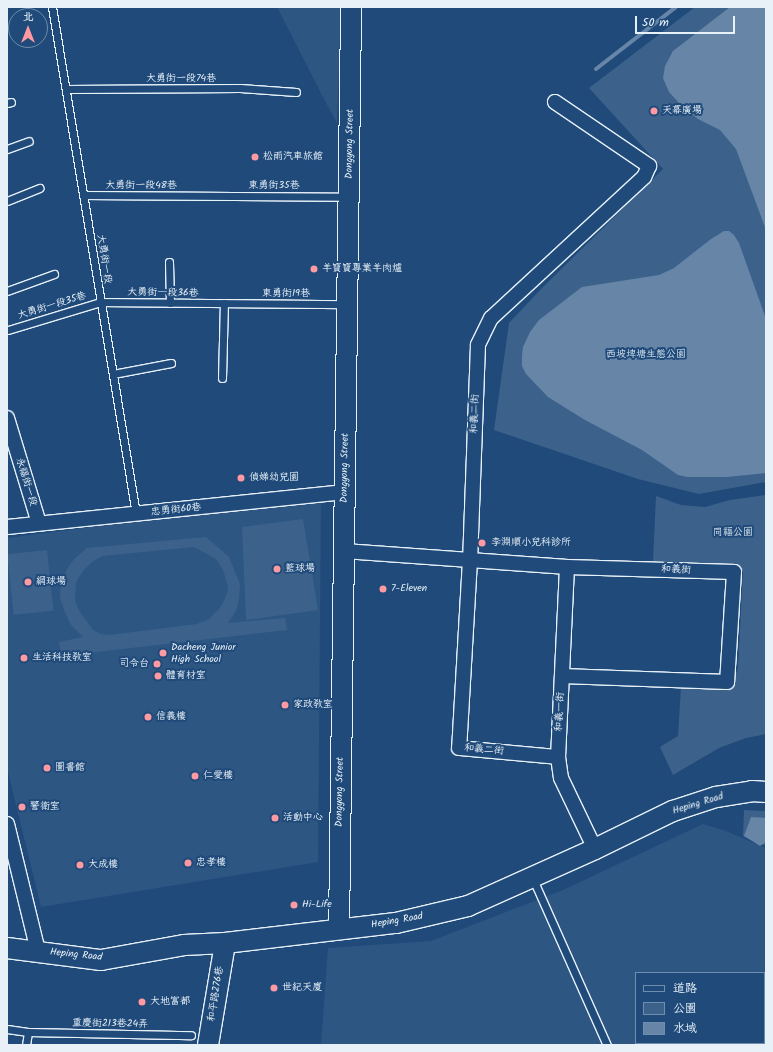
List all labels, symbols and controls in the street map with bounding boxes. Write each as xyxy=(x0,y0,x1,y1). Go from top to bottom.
north arrow xyxy=(8,8,48,48)
text: 北 xyxy=(23,8,34,26)
scale bar xyxy=(637,8,737,34)
text: 50 m xyxy=(642,13,669,32)
street label: 大勇街一段74巷 xyxy=(146,73,216,85)
place label: 天幕廣場 xyxy=(662,105,702,117)
marker: 天幕廣場 xyxy=(649,106,659,116)
street label: Dongyong Street xyxy=(343,109,357,179)
place label: 松雨汽車旅館 xyxy=(263,151,323,163)
marker: 松雨汽車旅館 xyxy=(250,152,260,162)
street label: 大勇街一段48巷 xyxy=(105,180,177,192)
street label: 東勇街35巷 xyxy=(248,180,300,192)
street label: 大勇街一段 xyxy=(94,233,114,285)
place label: 羊寶寶專業羊肉爐 xyxy=(322,263,402,275)
marker: 羊寶寶專業羊肉爐 xyxy=(309,264,319,274)
street label: 大勇街一段36巷 xyxy=(127,286,199,300)
street label: 東勇街19巷 xyxy=(262,288,310,300)
street label: 大勇街一段35巷 xyxy=(16,290,88,322)
park label: 西坡埤塘生態公園 xyxy=(606,349,686,361)
street label: 和義二街 xyxy=(468,394,482,434)
street label: Dongyong Street xyxy=(338,433,352,503)
street label: 永福街一段 xyxy=(13,456,39,508)
place label: 偵娣幼兒園 xyxy=(249,472,299,484)
marker: 偵娣幼兒園 xyxy=(236,473,246,483)
street label: 忠勇街60巷 xyxy=(150,501,202,519)
park label: 同福公園 xyxy=(713,527,753,539)
marker: 李淵順小兒科診所 xyxy=(476,537,488,549)
place label: 李淵順小兒科診所 xyxy=(491,537,571,549)
place label: 籃球場 xyxy=(285,563,315,575)
street label: 和義街 xyxy=(661,563,691,577)
marker: 籃球場 xyxy=(272,564,282,574)
place label: 網球場 xyxy=(36,576,66,588)
marker: 網球場 xyxy=(23,577,33,587)
place label: 7-Eleven xyxy=(391,583,427,595)
marker: 7-Eleven xyxy=(378,584,388,594)
place label: Dacheng Junior High School xyxy=(171,641,236,664)
marker: Dacheng Junior High School xyxy=(158,648,168,658)
place label: 生活科技教室 xyxy=(32,652,92,664)
marker: 生活科技教室 xyxy=(19,653,29,663)
place label: 司令台 xyxy=(119,658,149,670)
marker: 司令台 xyxy=(152,659,162,669)
place label: 體育材室 xyxy=(166,670,206,682)
marker: 體育材室 xyxy=(153,671,163,681)
street label: 和義一街 xyxy=(553,692,567,732)
place label: 家政教室 xyxy=(293,699,333,711)
marker: 家政教室 xyxy=(280,700,290,710)
place label: 信義樓 xyxy=(156,711,186,723)
marker: 信義樓 xyxy=(143,712,153,722)
street label: 和義二街 xyxy=(464,742,504,758)
street label: Dongyong Street xyxy=(333,757,347,827)
place label: 圖書館 xyxy=(55,762,85,774)
marker: 圖書館 xyxy=(42,763,52,773)
place label: 仁愛樓 xyxy=(203,770,233,782)
marker: 仁愛樓 xyxy=(190,771,200,781)
street label: Heping Road xyxy=(671,791,725,817)
place label: 警衛室 xyxy=(30,801,60,813)
marker: 警衛室 xyxy=(17,802,27,812)
place label: 活動中心 xyxy=(283,812,323,824)
marker: 活動中心 xyxy=(270,813,280,823)
place label: 忠孝樓 xyxy=(196,857,226,869)
marker: 忠孝樓 xyxy=(183,858,193,868)
place label: 大成樓 xyxy=(88,859,118,871)
marker: 大成樓 xyxy=(75,860,85,870)
place label: Hi-Life xyxy=(302,899,332,911)
marker: Hi-Life xyxy=(289,900,299,910)
street label: Heping Road xyxy=(370,911,424,931)
street label: Heping Road xyxy=(49,946,103,964)
street label: 和平路276巷 xyxy=(206,965,226,1023)
legend xyxy=(635,972,765,1044)
text: 道路 xyxy=(673,979,697,998)
place label: 世紀天廈 xyxy=(282,982,322,994)
marker: 世紀天廈 xyxy=(269,983,279,993)
place label: 大地富都 xyxy=(150,996,190,1008)
marker: 大地富都 xyxy=(137,997,147,1007)
text: 公園 xyxy=(673,999,697,1018)
street label: 重慶街213巷24弄 xyxy=(72,1017,148,1031)
text: 水域 xyxy=(673,1019,697,1038)

